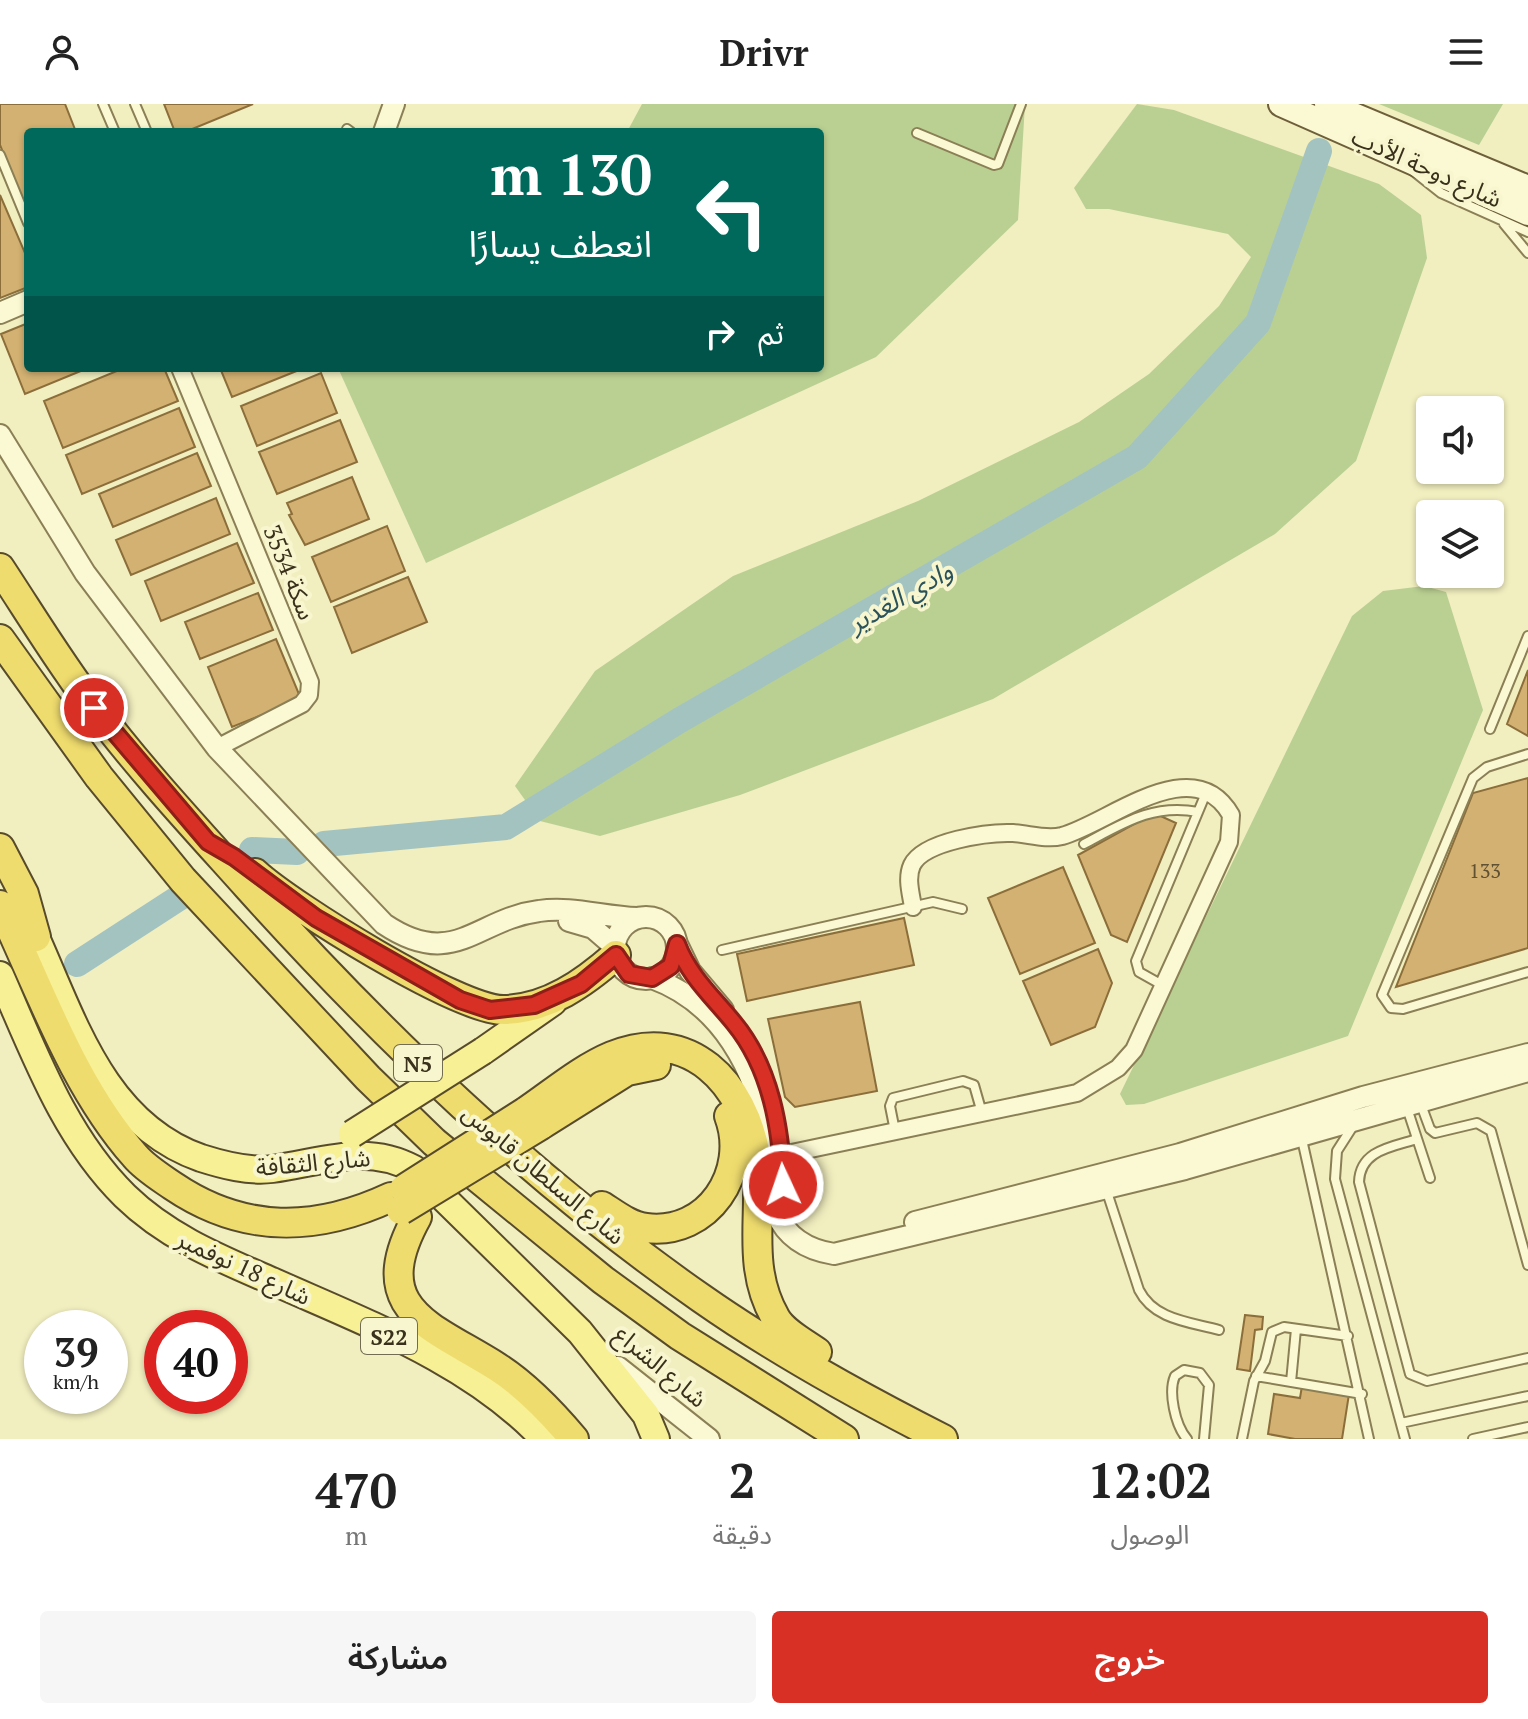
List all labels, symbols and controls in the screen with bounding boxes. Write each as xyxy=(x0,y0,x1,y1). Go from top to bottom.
text: Drivr xyxy=(720,29,808,76)
icon: person xyxy=(40,30,84,74)
icon: menu xyxy=(1444,30,1488,74)
street label: شارع دوحة الأدب xyxy=(1346,120,1507,216)
text: 130 m xyxy=(490,137,652,211)
icon: left xyxy=(680,160,784,264)
text: انعطف يسارًا xyxy=(468,220,652,267)
icon: right xyxy=(698,312,742,356)
text: ثم xyxy=(758,313,784,353)
map controls xyxy=(1416,396,1504,588)
button: sound xyxy=(1416,396,1504,484)
button: layers xyxy=(1416,500,1504,588)
street label: سكة 3534 xyxy=(256,520,324,624)
water label: وادي الغدير xyxy=(840,552,961,644)
pin xyxy=(60,674,128,742)
icon: arrive xyxy=(72,686,116,730)
house number: 133 xyxy=(1469,857,1501,884)
road number: N5 xyxy=(394,1045,442,1081)
street label: شارع السلطان قابوس xyxy=(455,1097,632,1253)
street label: شارع الثقافة xyxy=(254,1141,372,1185)
position arrow xyxy=(741,1143,825,1227)
street label: شارع 18 نوفمبر xyxy=(170,1222,316,1314)
speed limit sign: 40 xyxy=(144,1310,248,1414)
road number: S22 xyxy=(361,1318,417,1354)
street label: شارع الشراع xyxy=(607,1318,714,1416)
text: 39 xyxy=(53,1325,99,1378)
text: km/h xyxy=(53,1368,99,1395)
text: 2 xyxy=(729,1448,756,1512)
text: 12:02 xyxy=(1087,1448,1212,1512)
text: 470 xyxy=(316,1458,397,1522)
text: دقيقة xyxy=(713,1517,772,1551)
text: الوصول xyxy=(1110,1517,1189,1551)
text: m xyxy=(345,1518,368,1552)
button: مشاركة xyxy=(40,1611,756,1703)
button: خروج xyxy=(772,1611,1488,1703)

